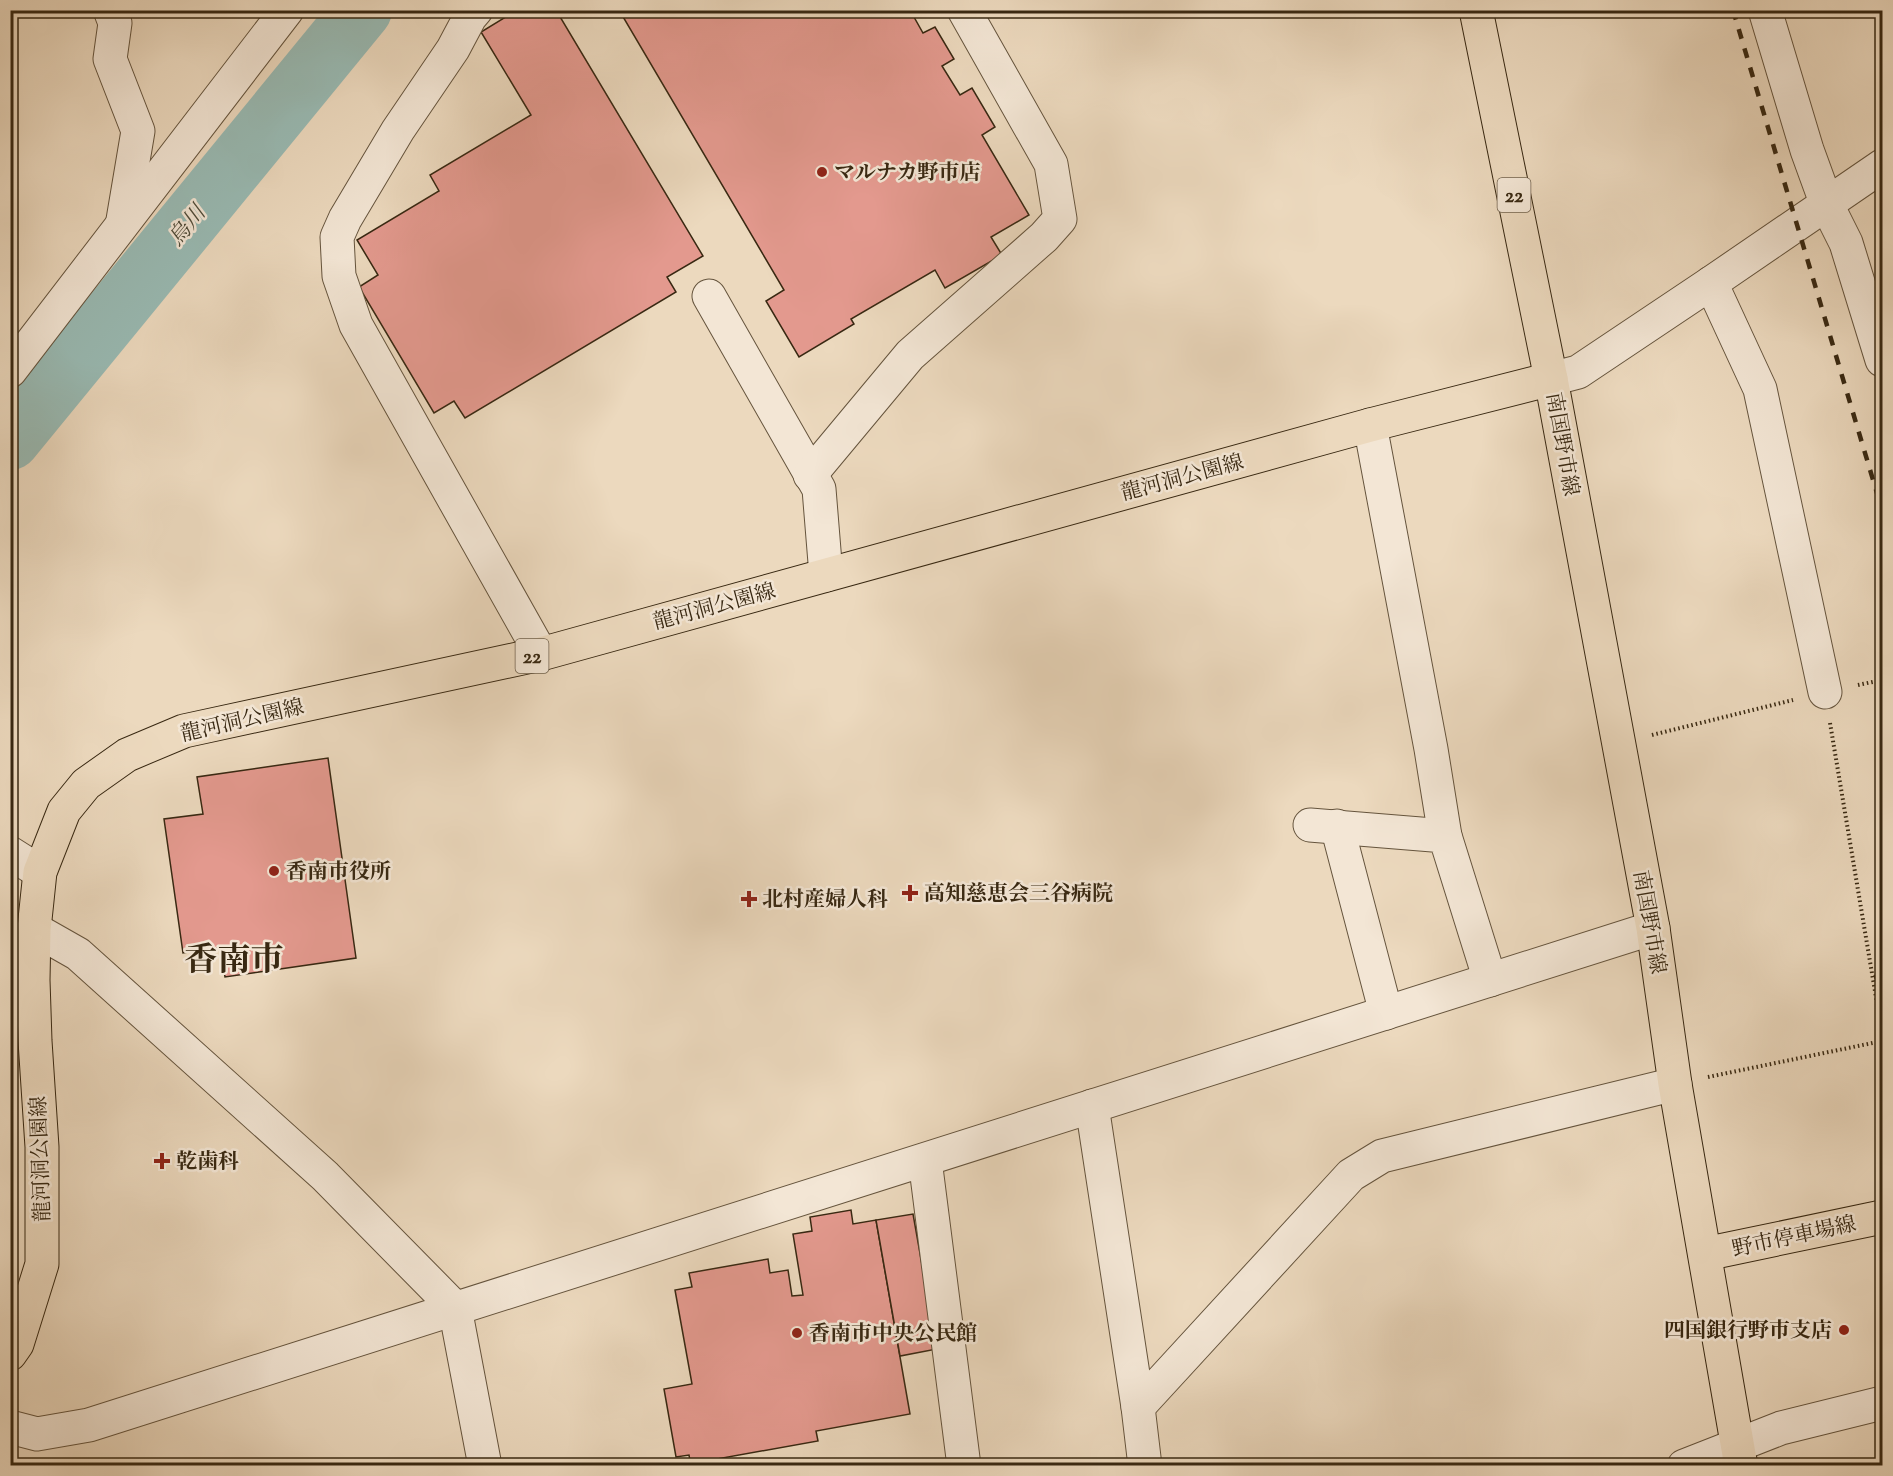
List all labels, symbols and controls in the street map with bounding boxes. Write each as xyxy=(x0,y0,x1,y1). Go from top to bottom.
place label: マルナカ野市店 xyxy=(834,159,981,189)
marker: マルナカ野市店 xyxy=(815,165,829,179)
road number: 22 xyxy=(1498,178,1530,212)
water label: 烏川 xyxy=(162,198,216,254)
street label: 南国野市線 xyxy=(1537,390,1585,499)
street label: 龍河洞公園線 xyxy=(1118,448,1247,510)
street label: 龍河洞公園線 xyxy=(650,577,779,639)
road number: 22 xyxy=(516,639,548,673)
street label: 龍河洞公園線 xyxy=(178,693,307,751)
place label: 香南市役所 xyxy=(286,858,391,888)
marker: 香南市役所 xyxy=(267,864,281,878)
street label: 南国野市線 xyxy=(1624,868,1672,977)
place label: 高知慈恵会三谷病院 xyxy=(924,880,1113,910)
marker: 高知慈恵会三谷病院 xyxy=(901,884,919,902)
place label: 北村産婦人科 xyxy=(762,886,888,916)
marker: 北村産婦人科 xyxy=(740,890,758,908)
district label: 香南市 xyxy=(185,938,284,986)
street label: 龍河洞公園線 xyxy=(25,1095,59,1222)
place label: 乾歯科 xyxy=(176,1148,239,1178)
marker: 乾歯科 xyxy=(153,1152,171,1170)
street label: 野市停車場線 xyxy=(1730,1210,1859,1266)
place label: 四国銀行野市支店 xyxy=(1664,1317,1832,1347)
place label: 香南市中央公民館 xyxy=(809,1320,977,1350)
marker: 四国銀行野市支店 xyxy=(1837,1323,1851,1337)
marker: 香南市中央公民館 xyxy=(790,1326,804,1340)

